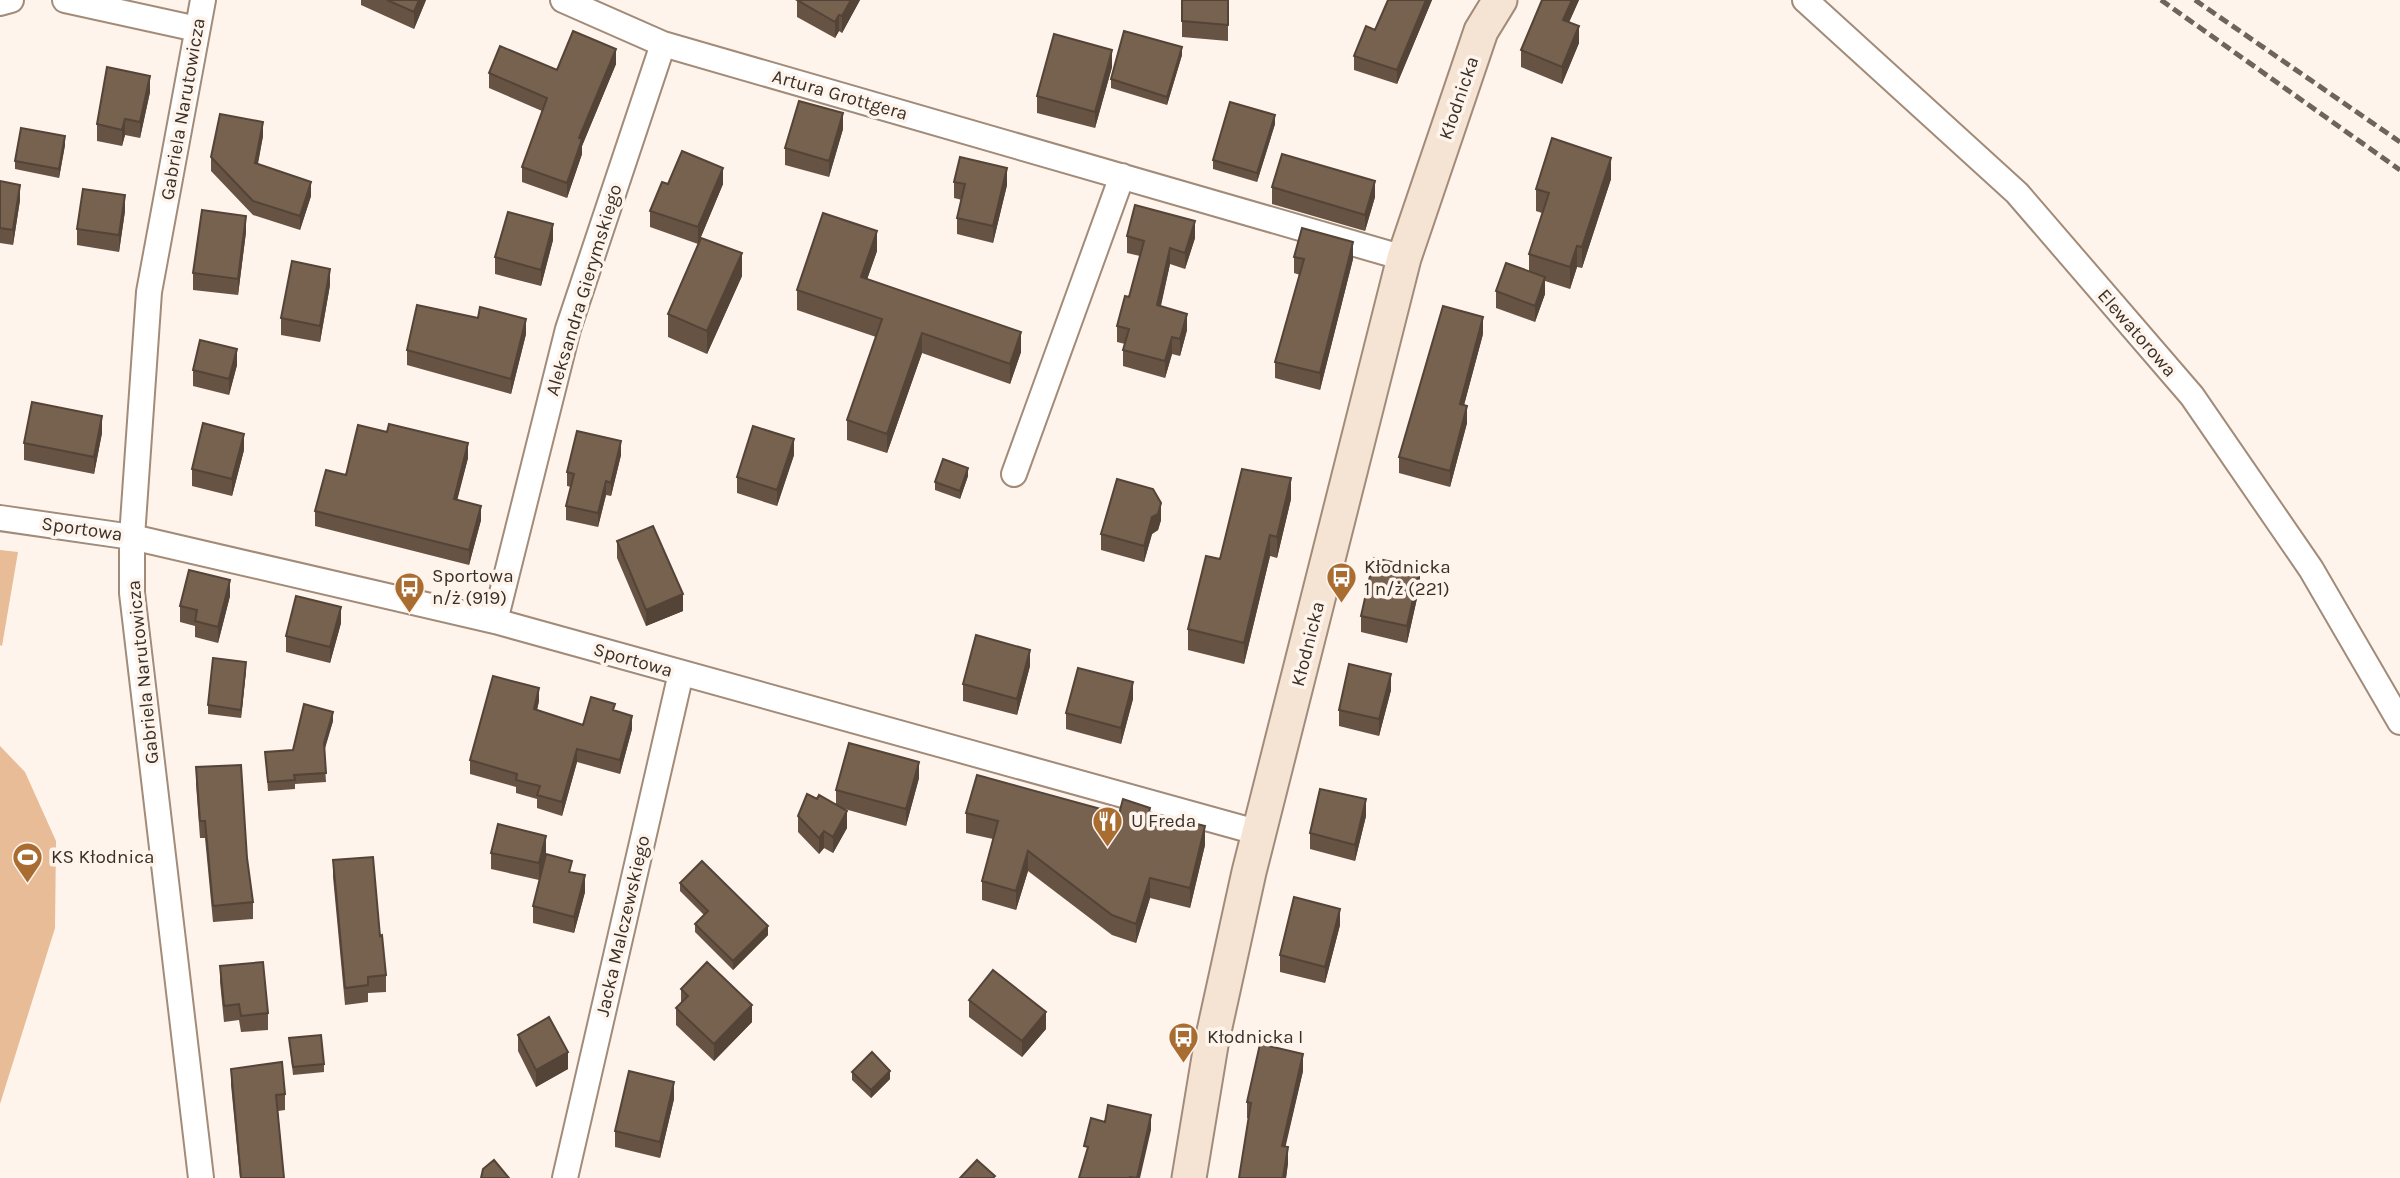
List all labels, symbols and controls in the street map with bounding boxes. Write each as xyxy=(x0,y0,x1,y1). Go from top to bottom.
street label: Gabriela Narutowicza xyxy=(156,16,210,202)
street label: Kłodnicka xyxy=(1435,53,1483,143)
street label: Artura Grottgera xyxy=(770,65,910,125)
street label: Aleksandra Gierymskiego xyxy=(541,182,627,398)
street label: Elewatorowa xyxy=(2093,285,2181,381)
street label: Sportowa xyxy=(40,512,124,546)
place label: Kłodnicka 1 n/ż (221) xyxy=(1364,556,1451,600)
bus stop icon: Kłodnicka 1 n/ż (221) xyxy=(1324,561,1358,605)
place label: Sportowa n/ż (919) xyxy=(432,565,514,609)
bus stop icon: Sportowa n/ż (919) xyxy=(392,570,426,614)
street label: Gabriela Narutowicza xyxy=(122,579,164,765)
street label: Kłodnicka xyxy=(1287,599,1329,689)
street label: Sportowa xyxy=(591,638,675,682)
restaurant icon: U Freda xyxy=(1091,804,1125,848)
place label: U Freda xyxy=(1131,810,1196,832)
street label: Jacka Malczewskiego xyxy=(591,833,655,1019)
sports icon: KS Kłodnica xyxy=(11,840,45,884)
place label: KS Kłodnica xyxy=(51,846,154,868)
bus stop icon: Kłodnicka I xyxy=(1167,1020,1201,1064)
place label: Kłodnicka I xyxy=(1207,1026,1303,1048)

